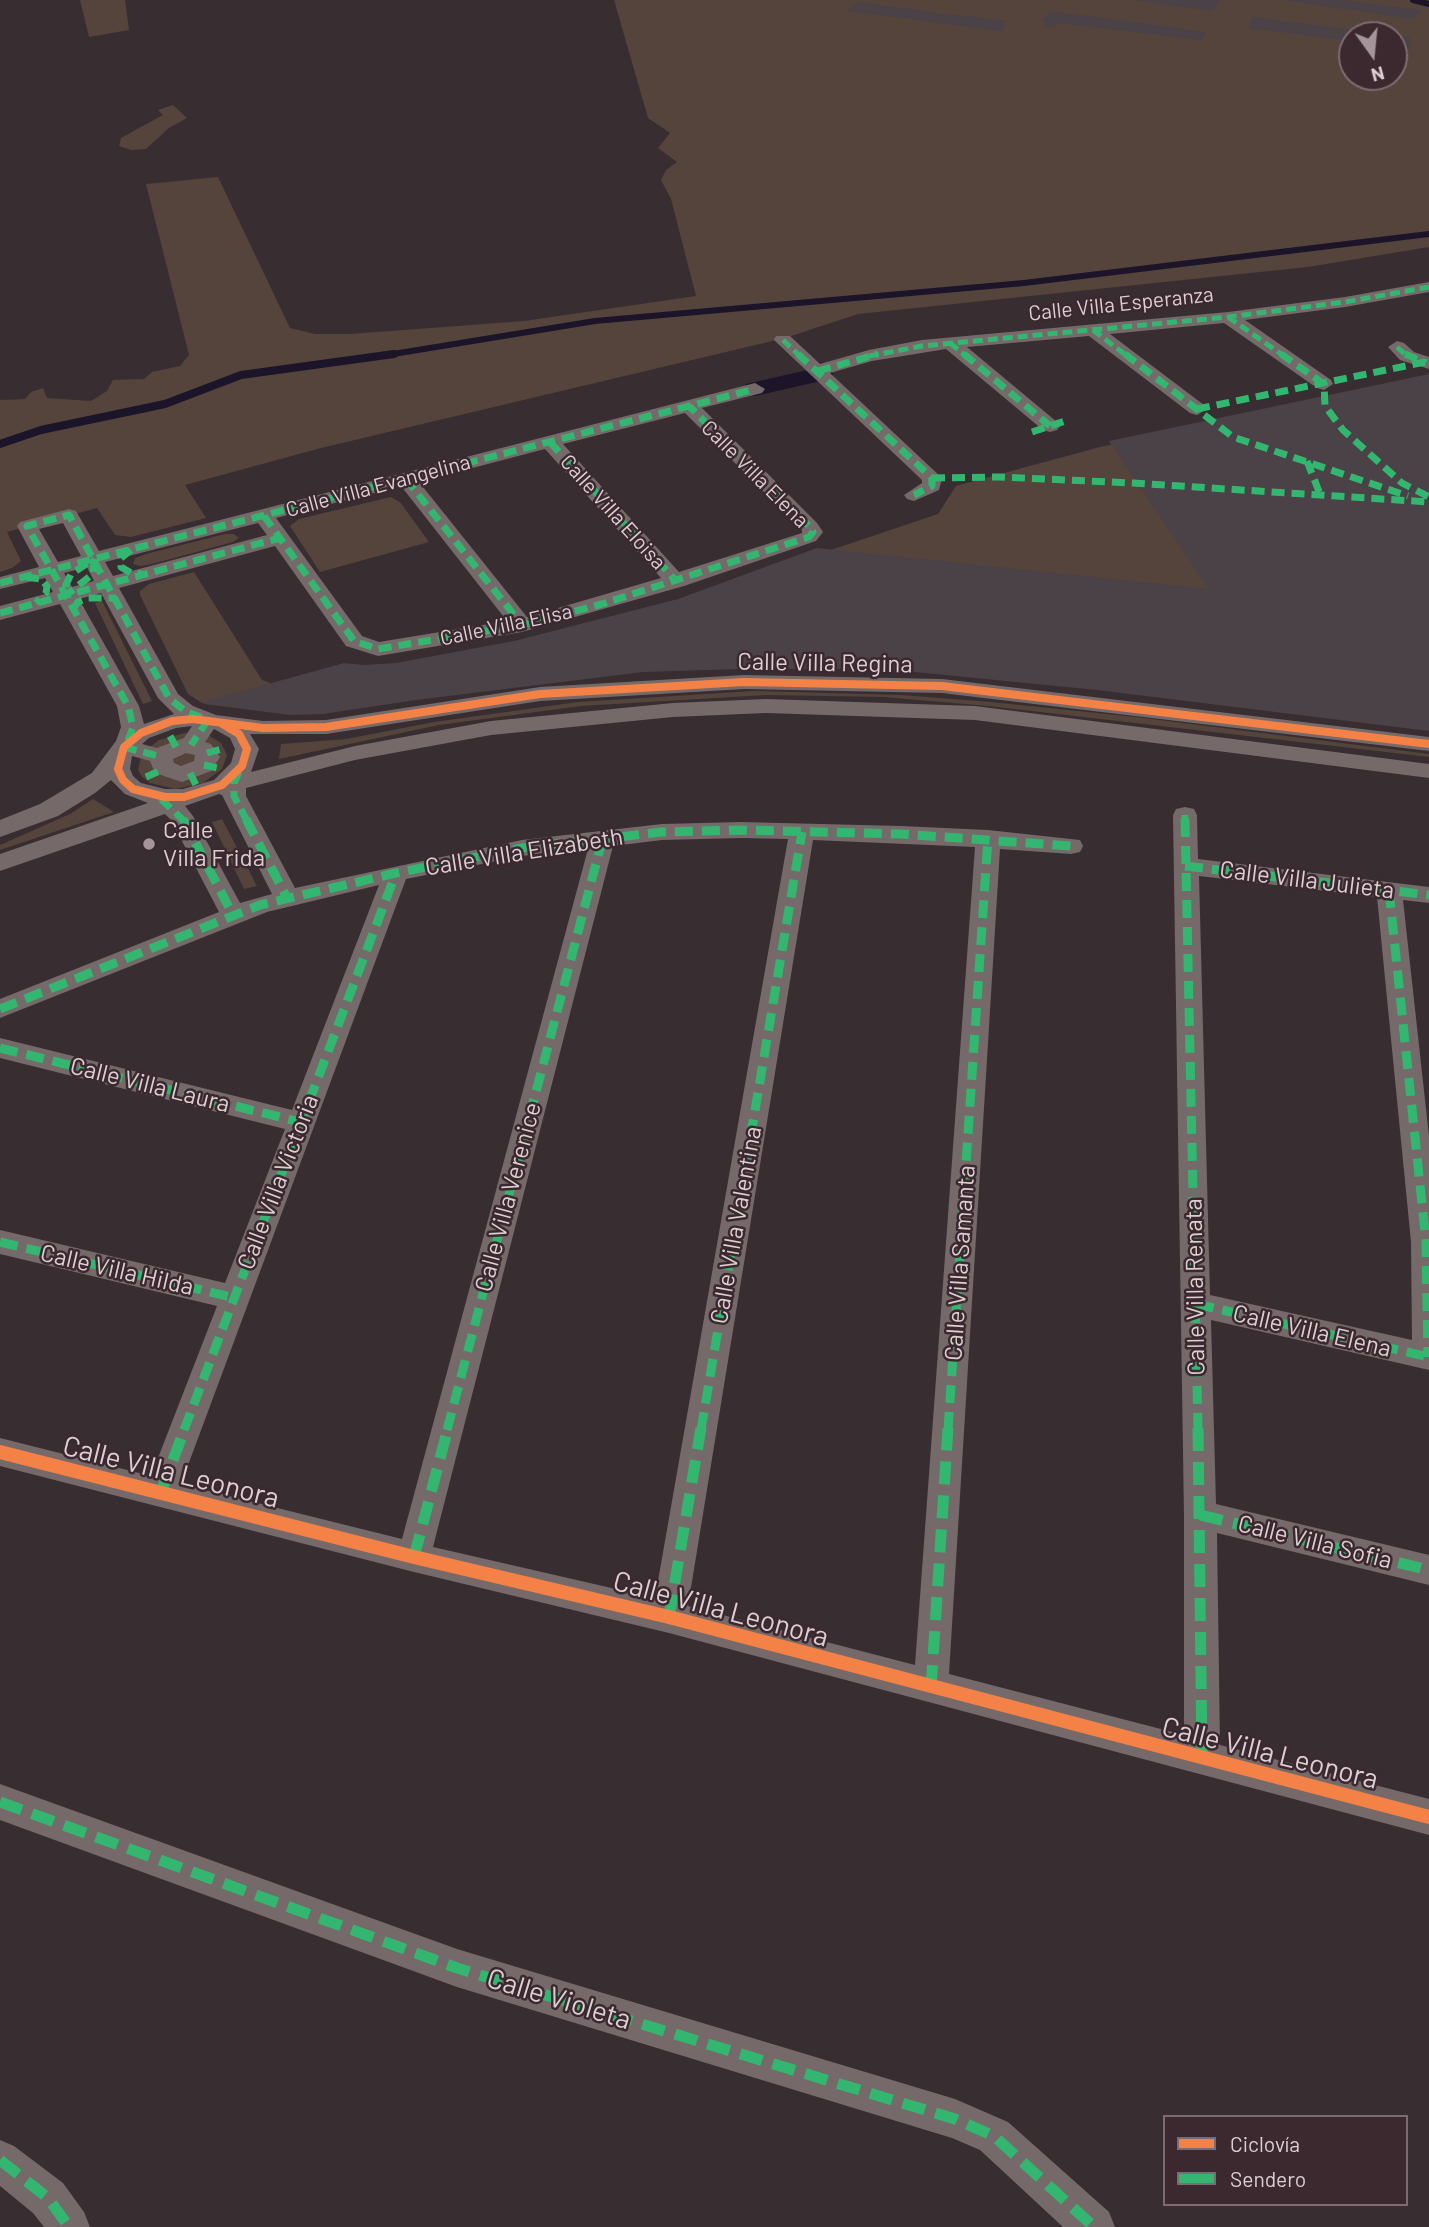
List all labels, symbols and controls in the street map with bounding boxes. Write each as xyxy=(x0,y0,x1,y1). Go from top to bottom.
north arrow xyxy=(1338,21,1408,91)
text: N xyxy=(1369,62,1387,88)
street label: Calle Villa Esperanza xyxy=(1027,282,1215,326)
street label: Calle Villa Elena xyxy=(696,415,814,533)
street label: Calle Villa Evangelina xyxy=(283,449,473,523)
street label: Calle Villa Eloisa xyxy=(555,449,671,575)
street label: Calle Villa Elisa xyxy=(438,599,574,651)
street label: Calle Villa Regina xyxy=(737,647,913,679)
place label: Calle Villa Frida xyxy=(163,816,265,872)
street label: Calle Villa Elizabeth xyxy=(423,822,625,882)
marker: Calle Villa Frida xyxy=(141,836,157,852)
street label: Calle Villa Julieta xyxy=(1218,855,1396,905)
street label: Calle Villa Laura xyxy=(67,1051,233,1119)
street label: Calle Villa Victoria xyxy=(231,1090,325,1274)
street label: Calle Villa Verenice xyxy=(469,1099,547,1295)
street label: Calle Villa Valentina xyxy=(704,1124,768,1326)
street label: Calle Villa Samanta xyxy=(939,1164,981,1362)
street label: Calle Villa Renata xyxy=(1179,1198,1211,1376)
street label: Calle Villa Hilda xyxy=(38,1238,196,1302)
street label: Calle Villa Elena xyxy=(1230,1299,1394,1363)
street label: Calle Villa Leonora xyxy=(59,1429,283,1515)
street label: Calle Villa Sofia xyxy=(1235,1509,1395,1575)
street label: Calle Villa Leonora xyxy=(610,1564,832,1654)
street label: Calle Villa Leonora xyxy=(1158,1710,1382,1796)
street label: Calle Violeta xyxy=(483,1961,635,2037)
legend xyxy=(1163,2115,1408,2206)
text: Ciclovía xyxy=(1230,2131,1300,2156)
text: Sendero xyxy=(1230,2166,1306,2191)

